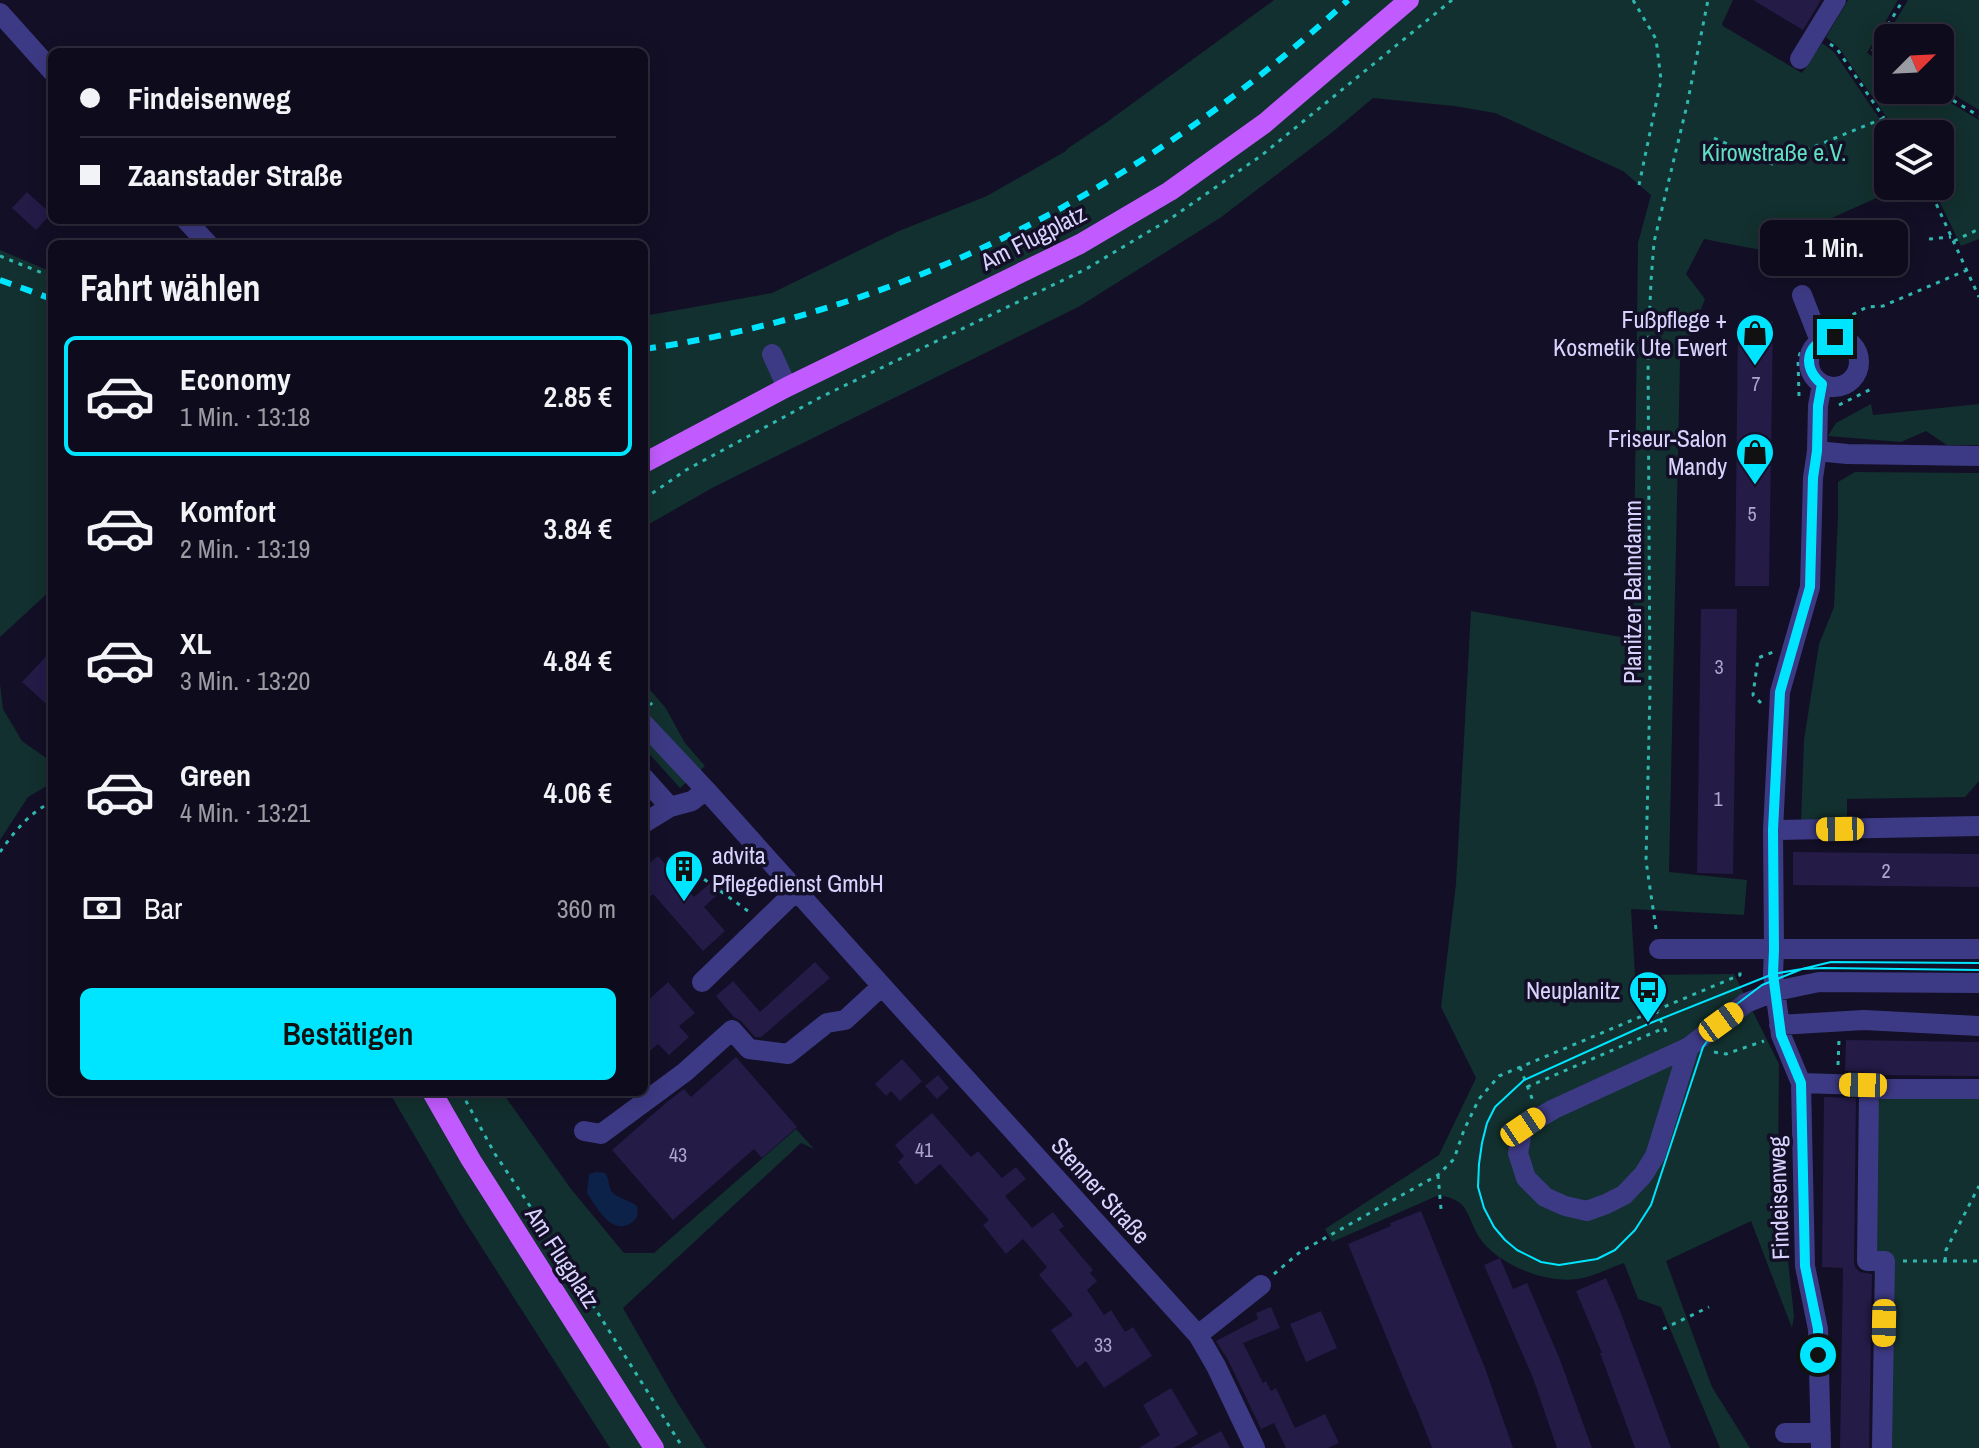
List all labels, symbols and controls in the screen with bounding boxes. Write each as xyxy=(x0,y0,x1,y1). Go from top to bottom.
north arrow xyxy=(1874,24,1954,104)
map controls xyxy=(1874,24,1954,200)
text: Findeisenweg xyxy=(128,78,291,118)
button: layers xyxy=(1874,120,1954,200)
park label: Kirowstraße e.V. xyxy=(1702,136,1846,168)
text: Zaanstader Straße xyxy=(128,155,343,195)
street label: Am Flugplatz xyxy=(974,197,1092,278)
callout: 1 Min. xyxy=(1761,221,1909,277)
text: 1 Min. xyxy=(1804,230,1864,265)
text: Fahrt wählen xyxy=(80,264,261,312)
place label: Fußpflege + Kosmetik Ute Ewert xyxy=(1553,303,1728,363)
shop icon: Fußpflege + Kosmetik Ute Ewert xyxy=(1734,312,1776,367)
route end xyxy=(1817,319,1853,355)
text: Economy xyxy=(180,359,291,399)
icon: car xyxy=(84,360,156,432)
house number: 7 xyxy=(1751,370,1761,397)
text: 2.85 € xyxy=(544,376,612,416)
text: 1 Min. · 13:18 xyxy=(180,399,310,434)
place label: Friseur-Salon Mandy xyxy=(1608,422,1727,482)
shop icon: Friseur-Salon Mandy xyxy=(1734,431,1776,486)
text: Komfort xyxy=(180,491,276,531)
icon: car xyxy=(84,492,156,564)
street label: Planitzer Bahndamm xyxy=(1616,500,1648,684)
house number: 5 xyxy=(1747,500,1757,527)
text: 3.84 € xyxy=(544,508,612,548)
text: 2 Min. · 13:19 xyxy=(180,531,310,566)
text: XL xyxy=(180,623,211,663)
icon: car xyxy=(84,624,156,696)
text: 4.84 € xyxy=(544,640,612,680)
house number: 3 xyxy=(1714,653,1724,680)
text: 3 Min. · 13:20 xyxy=(180,663,310,698)
text: Green xyxy=(180,755,251,795)
icon: car xyxy=(84,756,156,828)
text: 4.06 € xyxy=(544,772,612,812)
house number: 1 xyxy=(1713,785,1723,812)
text: 4 Min. · 13:21 xyxy=(180,795,310,830)
car xyxy=(1816,817,1864,841)
place label: advita Pflegedienst GmbH xyxy=(712,839,884,899)
building icon: advita Pflegedienst GmbH xyxy=(663,848,705,903)
house number: 2 xyxy=(1881,857,1891,884)
icon: cash xyxy=(80,886,124,930)
text: Bar xyxy=(144,888,182,928)
text: 360 m xyxy=(557,891,616,926)
bus stop icon: Neuplanitz xyxy=(1627,969,1669,1024)
place label: Neuplanitz xyxy=(1526,974,1620,1006)
button: Bestätigen xyxy=(80,988,616,1080)
car xyxy=(1695,998,1747,1046)
car xyxy=(1839,1073,1887,1097)
car xyxy=(1496,1104,1550,1150)
street label: Stenner Straße xyxy=(1044,1130,1158,1250)
house number: 41 xyxy=(915,1136,933,1163)
street label: Findeisenweg xyxy=(1760,1136,1796,1260)
house number: 43 xyxy=(669,1141,687,1168)
street label: Am Flugplatz xyxy=(518,1199,608,1314)
car xyxy=(1872,1299,1896,1347)
house number: 33 xyxy=(1094,1331,1112,1358)
route start xyxy=(1800,1337,1836,1373)

